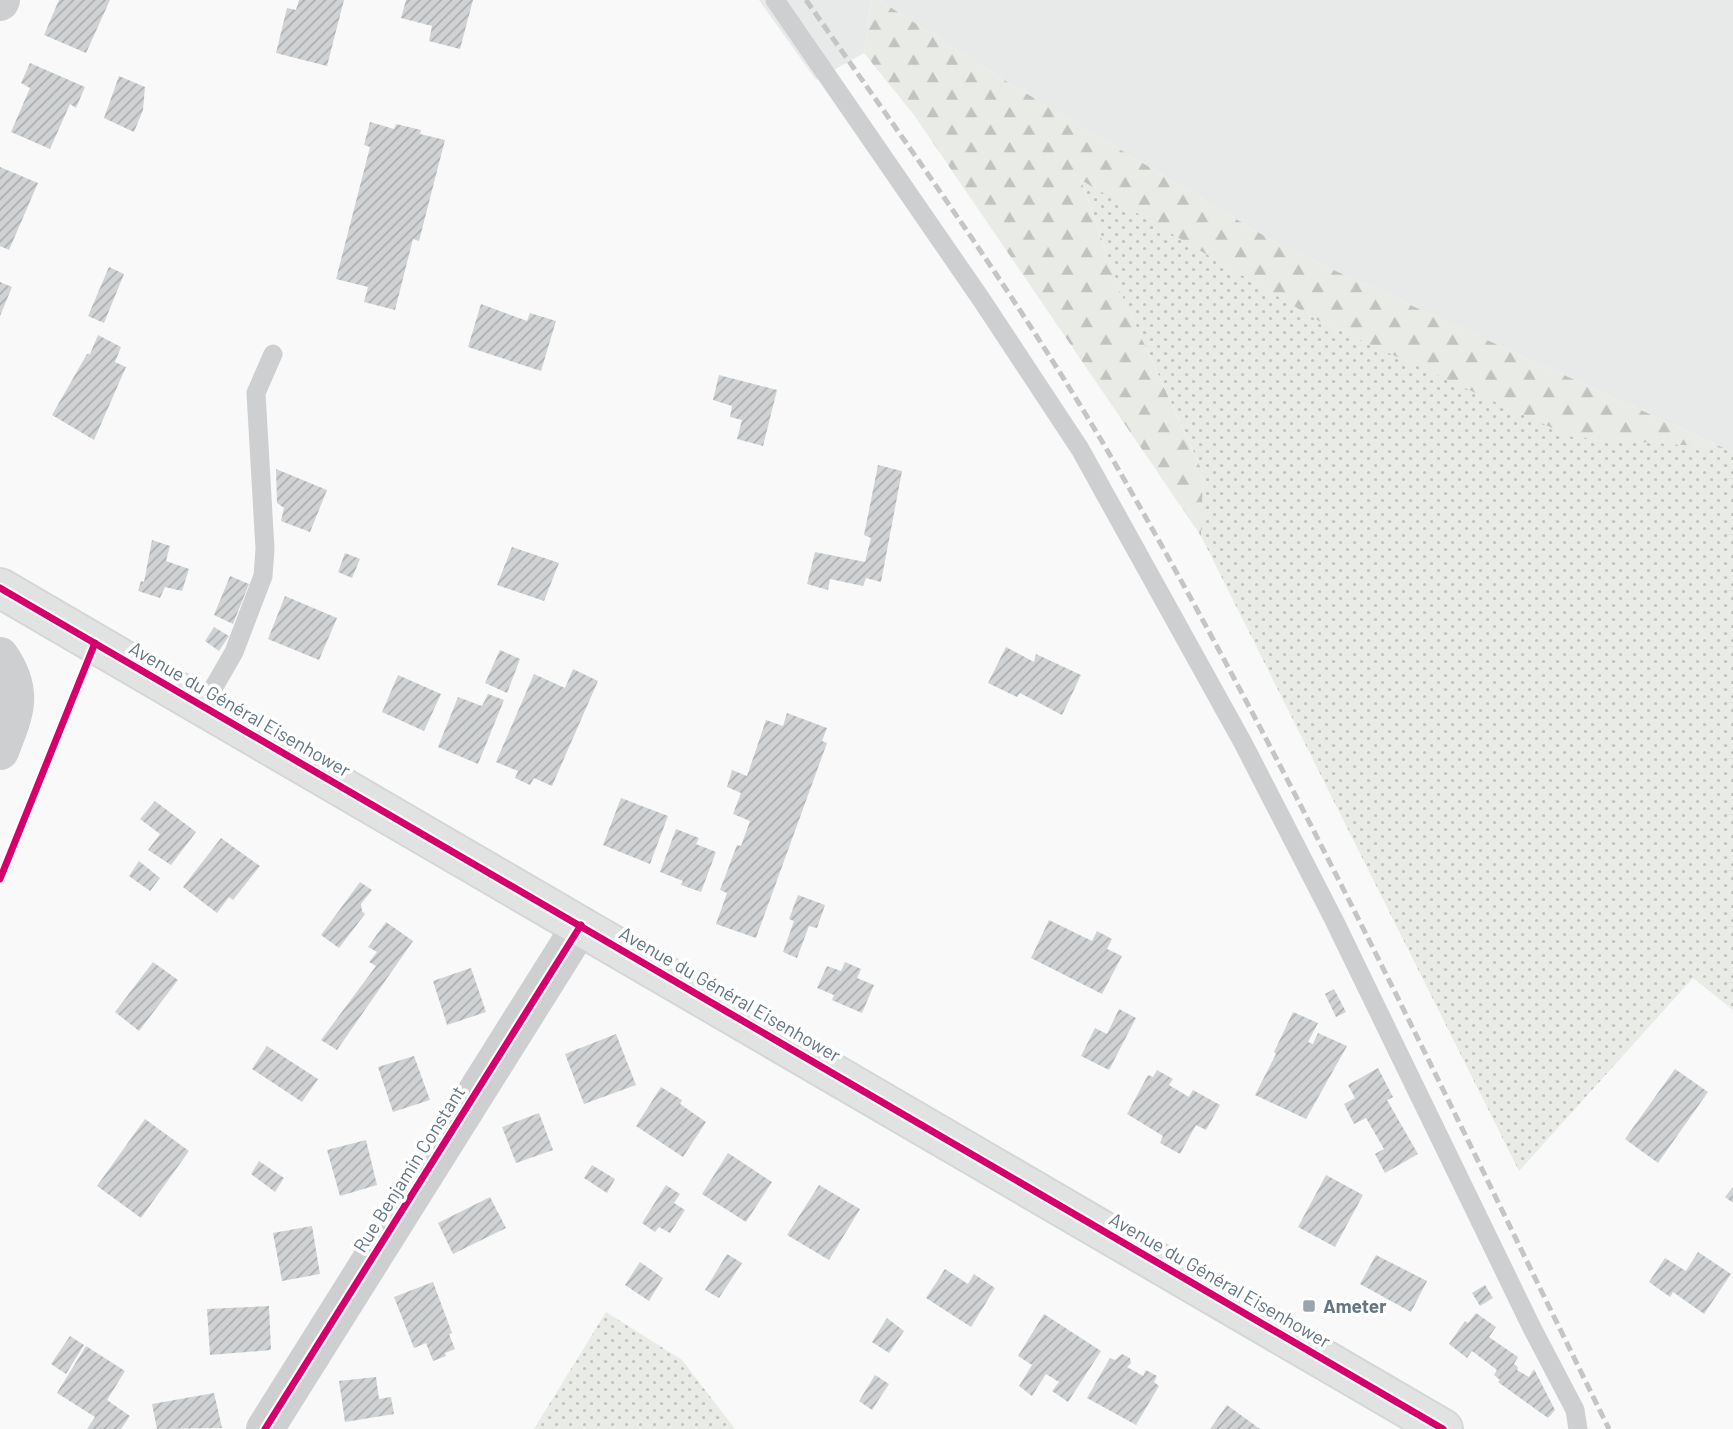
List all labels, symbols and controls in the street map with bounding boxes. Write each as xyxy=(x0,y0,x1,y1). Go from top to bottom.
street label: Avenue du Général Eisenhower xyxy=(126,636,355,781)
street label: Avenue du Général Eisenhower xyxy=(616,921,845,1066)
street label: Rue Benjamin Constant xyxy=(348,1081,469,1256)
street label: Avenue du Général Eisenhower xyxy=(1106,1207,1335,1352)
place label: Ameter xyxy=(1323,1294,1387,1317)
marker: Ameter xyxy=(1301,1298,1317,1314)

